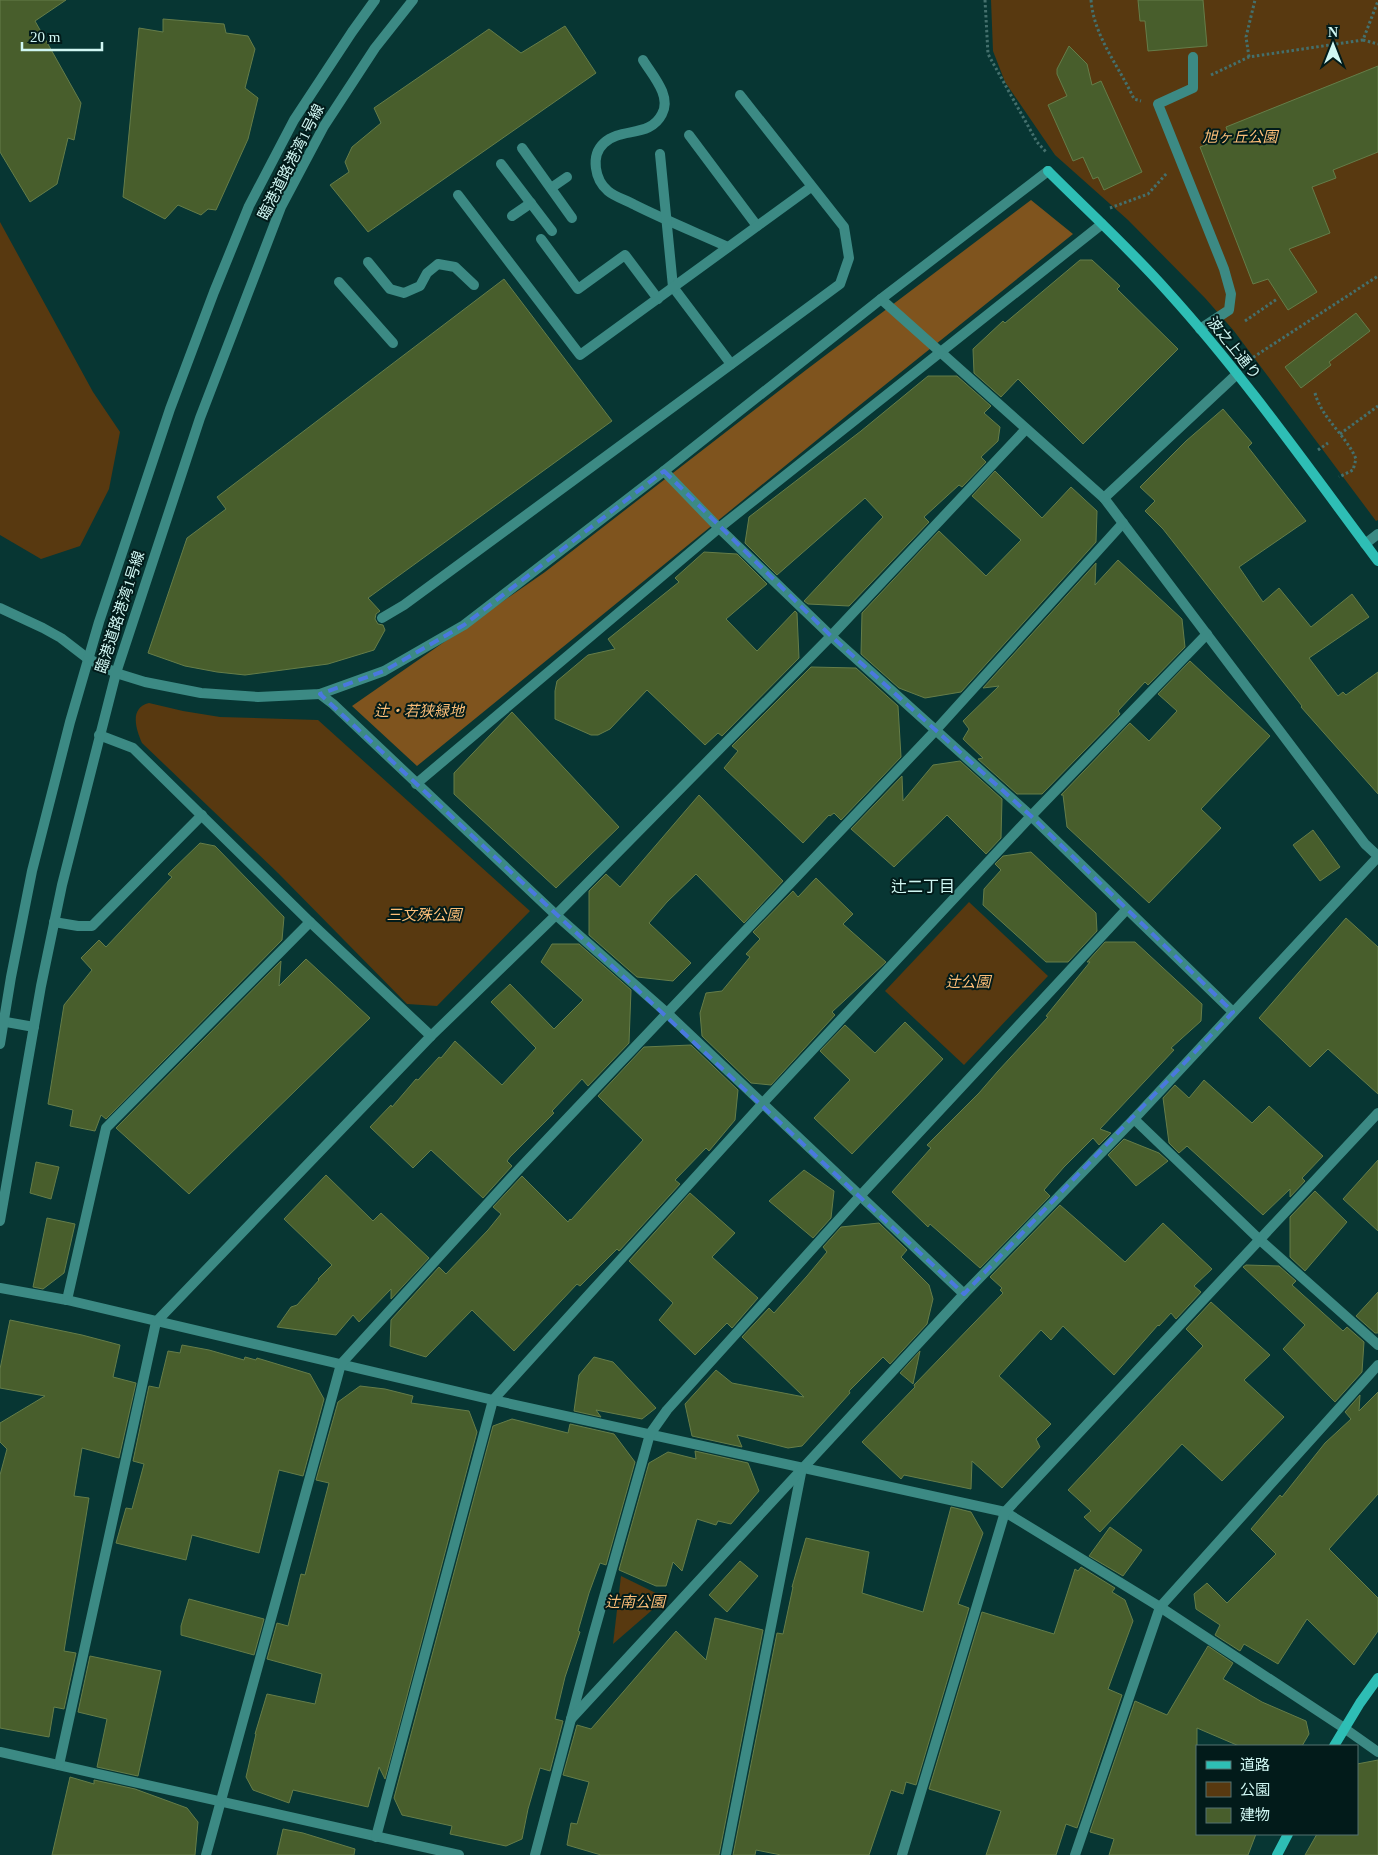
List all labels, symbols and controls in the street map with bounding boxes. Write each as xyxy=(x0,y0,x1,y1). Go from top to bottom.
scale bar xyxy=(22,20,102,52)
north arrow xyxy=(1308,20,1358,70)
text: N xyxy=(1328,25,1338,40)
text: 20 m xyxy=(30,29,61,45)
street label: 臨港道路港湾1号線 xyxy=(255,102,327,222)
park label: 旭ヶ丘公園 xyxy=(1202,129,1279,145)
street label: 波之上通り xyxy=(1204,314,1264,382)
street label: 臨港道路港湾1号線 xyxy=(93,549,147,675)
park label: 辻・若狭緑地 xyxy=(374,703,466,719)
district label: 辻二丁目 xyxy=(891,878,955,895)
park label: 三文殊公園 xyxy=(386,907,463,923)
park label: 辻公園 xyxy=(945,974,992,990)
park label: 辻南公園 xyxy=(605,1594,667,1610)
legend xyxy=(1196,1745,1358,1835)
text: 道路 xyxy=(1240,1757,1270,1773)
text: 公園 xyxy=(1240,1782,1270,1798)
text: 建物 xyxy=(1240,1807,1270,1823)

